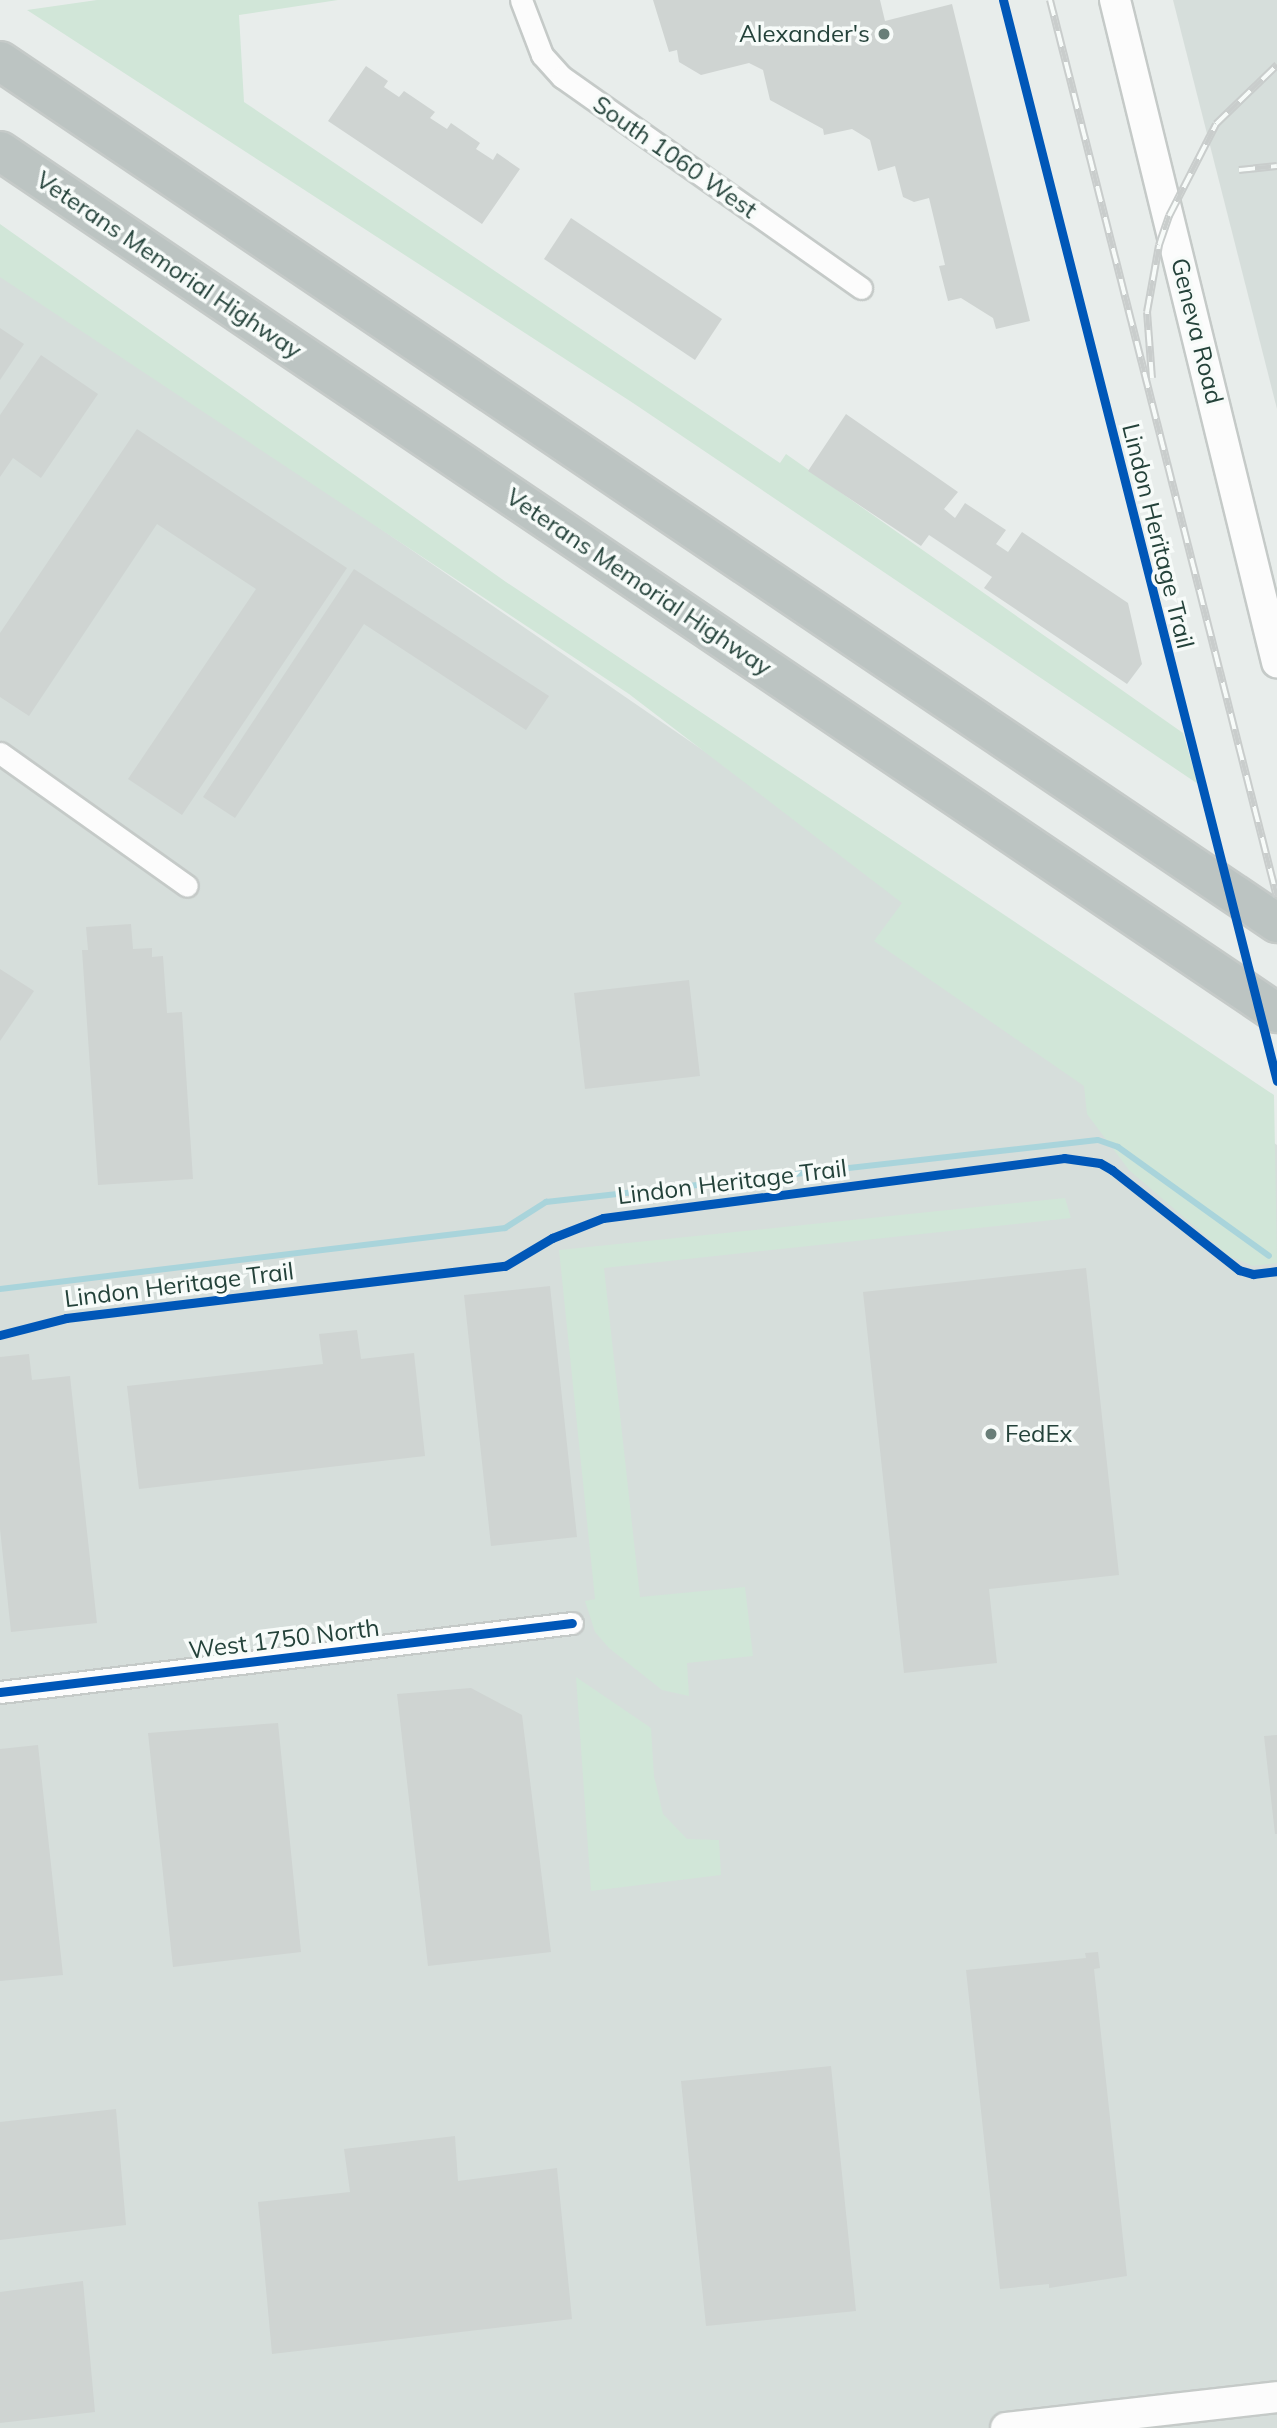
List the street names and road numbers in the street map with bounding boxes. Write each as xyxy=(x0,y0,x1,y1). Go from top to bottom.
street label: South 1060 West xyxy=(587,90,763,224)
street label: Veterans Memorial Highway xyxy=(31,165,307,365)
street label: Geneva Road xyxy=(1165,255,1229,407)
street label: Lindon Heritage Trail xyxy=(1116,421,1200,651)
street label: Veterans Memorial Highway xyxy=(501,482,777,682)
street label: Lindon Heritage Trail xyxy=(616,1154,848,1210)
street label: Lindon Heritage Trail xyxy=(63,1257,295,1313)
street label: West 1750 North xyxy=(187,1613,381,1665)

